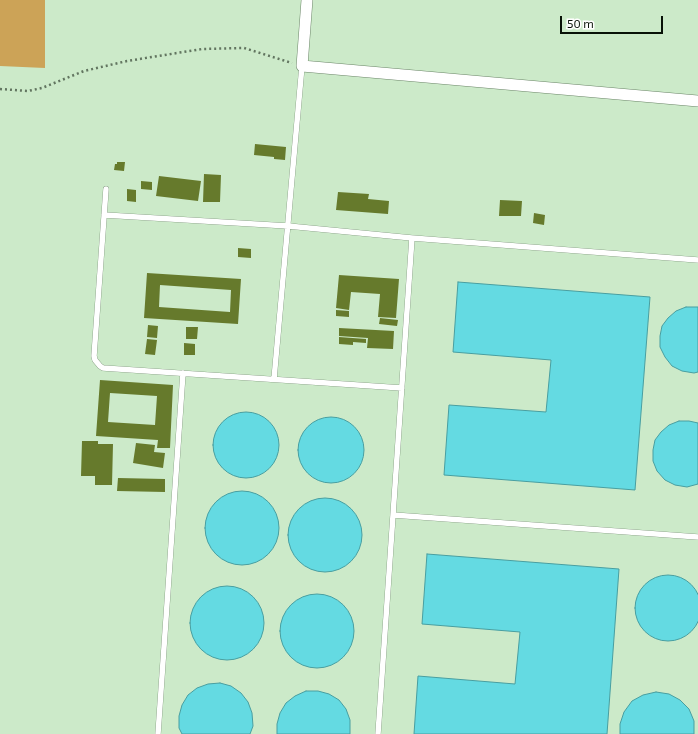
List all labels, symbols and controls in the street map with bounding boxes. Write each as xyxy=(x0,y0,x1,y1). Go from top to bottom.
scale bar xyxy=(562,8,665,34)
text: 50 m xyxy=(567,16,594,30)

